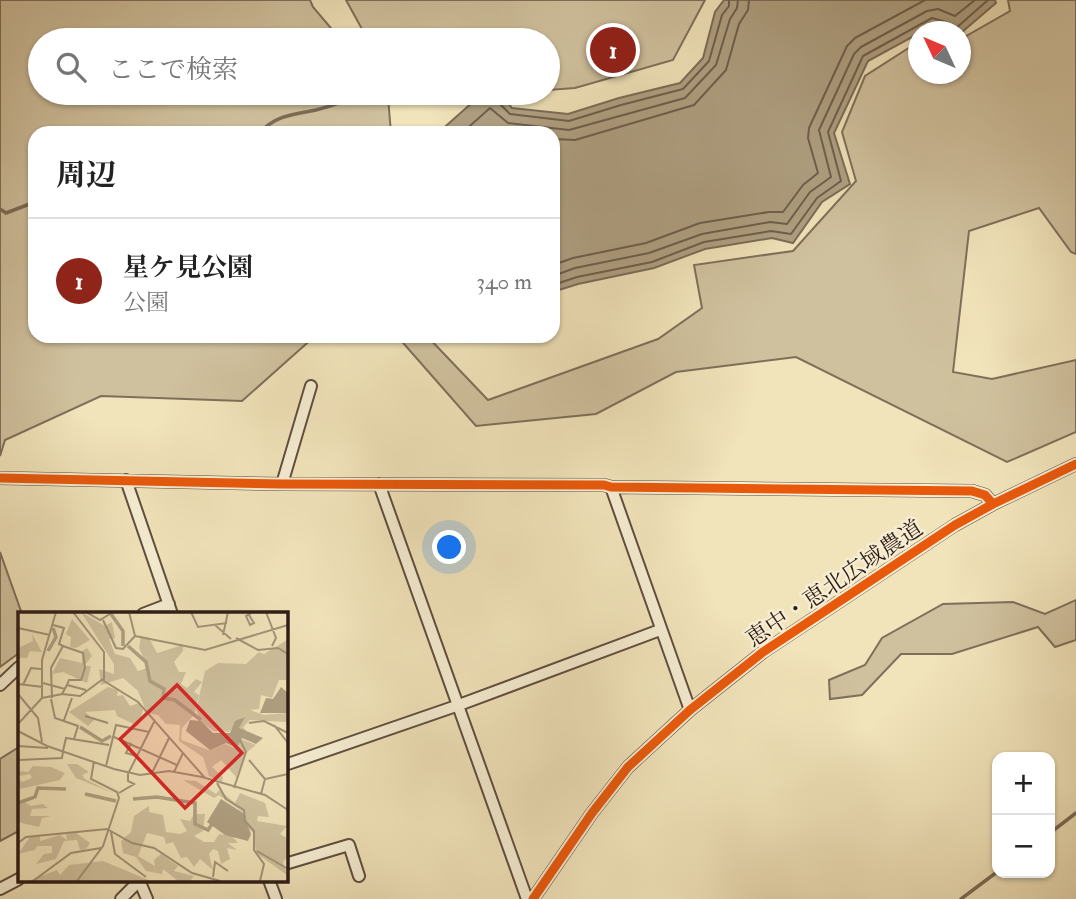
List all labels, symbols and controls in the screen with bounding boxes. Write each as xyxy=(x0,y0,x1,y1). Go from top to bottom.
north arrow xyxy=(908,21,971,84)
pin: 1 xyxy=(590,24,636,76)
search box xyxy=(28,28,560,105)
icon: search xyxy=(52,48,90,86)
text: ここで検索 xyxy=(108,54,238,86)
text: 周辺 xyxy=(56,157,116,194)
text: 星ケ見公園 xyxy=(123,252,253,284)
text: 1 xyxy=(75,267,83,296)
text: 340 m xyxy=(476,267,532,296)
text: 公園 xyxy=(123,288,169,317)
street label: 恵中・恵北広域農道 xyxy=(740,514,928,653)
your location xyxy=(432,530,466,564)
inset map xyxy=(18,612,287,881)
map controls xyxy=(992,752,1055,878)
button: + xyxy=(992,752,1055,815)
button: − xyxy=(992,815,1055,878)

